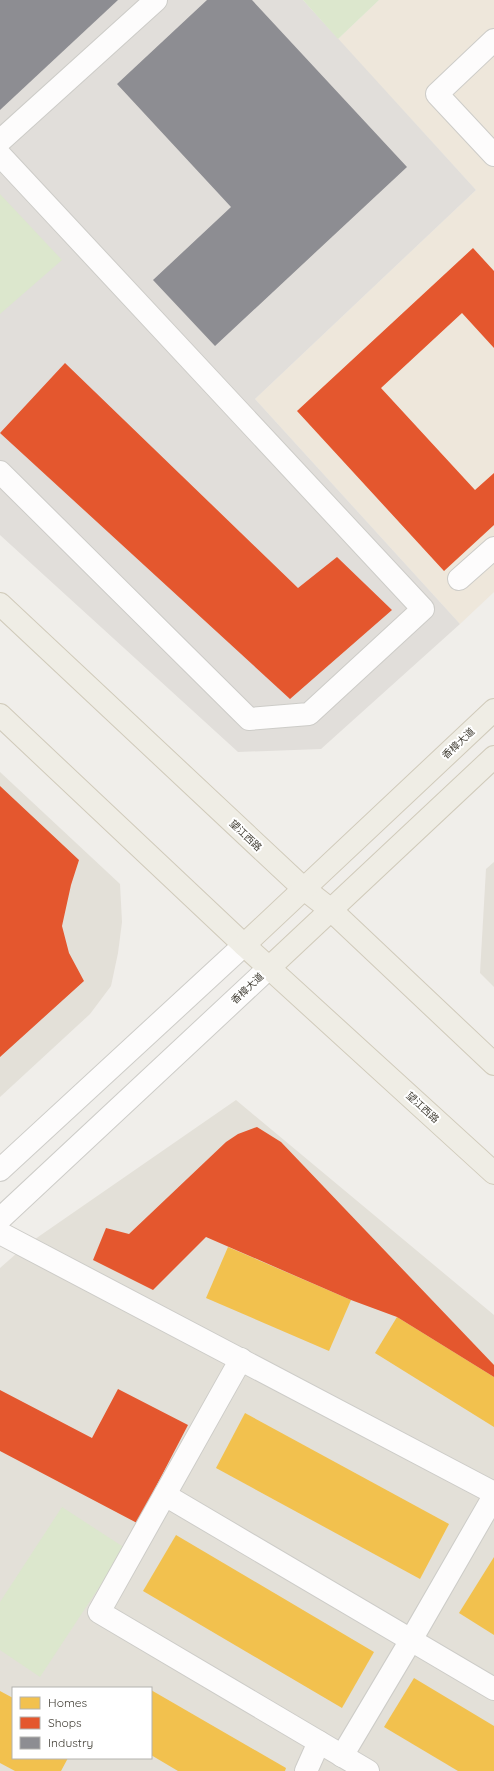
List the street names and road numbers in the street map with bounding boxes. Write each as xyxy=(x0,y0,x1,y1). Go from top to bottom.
street label: 香樟大道 xyxy=(439,725,477,762)
street label: 望江西路 xyxy=(227,817,265,854)
street label: 香樟大道 xyxy=(228,970,266,1007)
street label: 望江西路 xyxy=(403,1089,442,1126)

